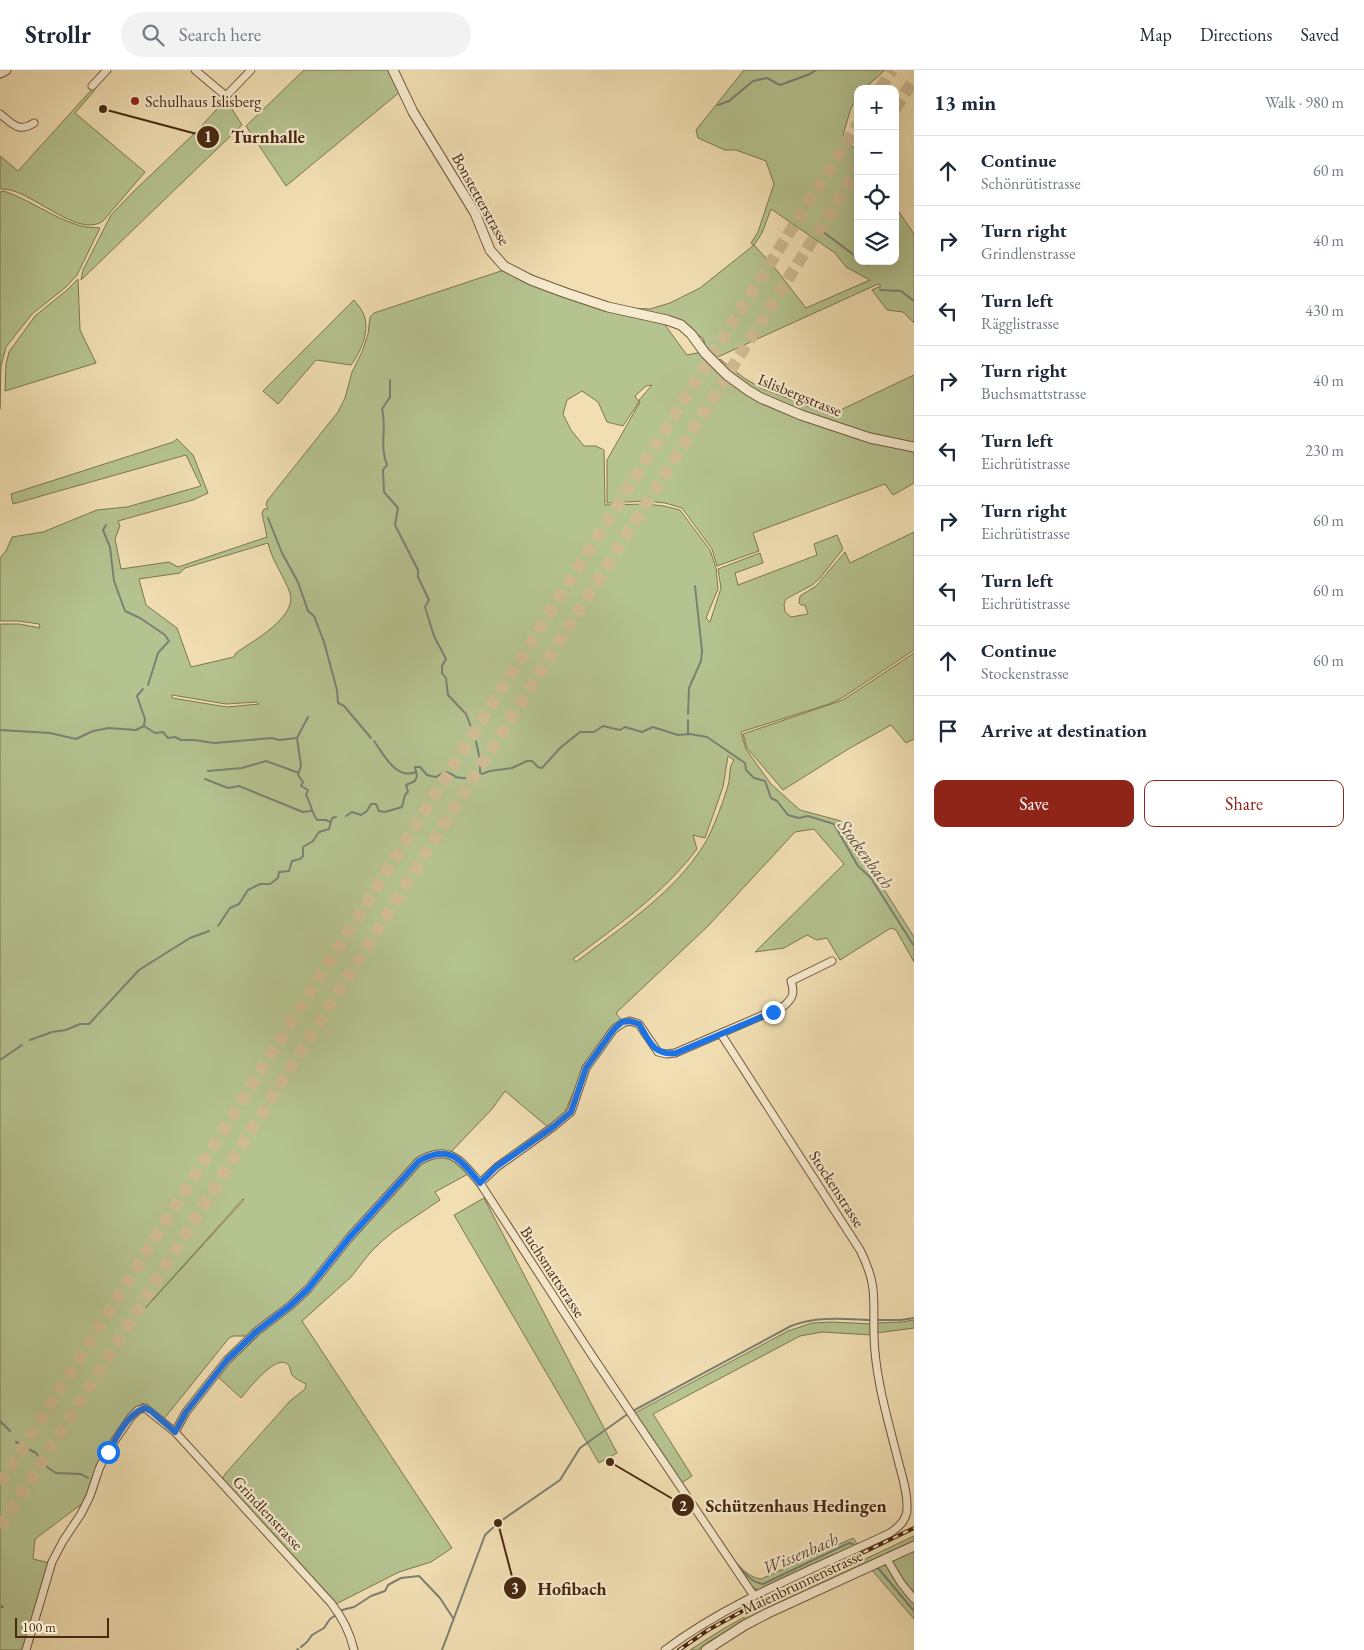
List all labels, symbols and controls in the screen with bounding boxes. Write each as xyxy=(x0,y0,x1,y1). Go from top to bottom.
search box xyxy=(121,12,471,57)
text: Strollr xyxy=(25,19,91,50)
icon: search xyxy=(139,21,167,49)
text: Search here xyxy=(179,22,261,47)
text: Map xyxy=(1140,23,1172,46)
text: Directions xyxy=(1200,23,1272,46)
text: Saved xyxy=(1300,23,1339,46)
map controls xyxy=(854,85,899,265)
button: + xyxy=(854,85,899,130)
text: 13 min xyxy=(934,89,996,116)
place label: Schulhaus Islisberg xyxy=(145,91,262,112)
text: Walk · 980 m xyxy=(1265,92,1344,113)
marker: Schulhaus Islisberg xyxy=(129,95,141,107)
callout: Turnhalle xyxy=(195,120,315,153)
text: Turnhalle xyxy=(231,125,306,148)
text: 1 xyxy=(204,127,212,146)
button: − xyxy=(854,130,899,175)
text: Continue xyxy=(981,148,1056,173)
street label: Bonstetterstrasse xyxy=(447,149,515,249)
icon: ahead xyxy=(934,157,962,185)
text: 60 m xyxy=(1313,160,1344,181)
text: Schönrütistrasse xyxy=(981,173,1081,194)
button: locate xyxy=(854,175,899,220)
text: Turn right xyxy=(981,218,1067,243)
button: layers xyxy=(854,220,899,265)
icon: right xyxy=(934,227,962,255)
text: 40 m xyxy=(1313,230,1344,251)
text: Grindlenstrasse xyxy=(981,243,1076,264)
text: Turn left xyxy=(981,288,1053,313)
icon: left xyxy=(934,297,962,325)
text: 430 m xyxy=(1305,300,1344,321)
text: Rägglistrasse xyxy=(981,313,1059,334)
text: Turn right xyxy=(981,358,1067,383)
icon: right xyxy=(934,367,962,395)
street label: Islisbergstrasse xyxy=(755,369,845,421)
text: 40 m xyxy=(1313,370,1344,391)
text: Buchsmattstrasse xyxy=(981,383,1086,404)
text: Turn left xyxy=(981,428,1053,453)
icon: left xyxy=(934,437,962,465)
text: 230 m xyxy=(1305,440,1344,461)
text: Eichrütistrasse xyxy=(981,453,1070,474)
text: Turn right xyxy=(981,498,1067,523)
icon: right xyxy=(934,507,962,535)
text: 60 m xyxy=(1313,510,1344,531)
text: Eichrütistrasse xyxy=(981,523,1070,544)
text: Turn left xyxy=(981,568,1053,593)
icon: left xyxy=(934,577,962,605)
text: 60 m xyxy=(1313,580,1344,601)
text: Eichrütistrasse xyxy=(981,593,1070,614)
text: Continue xyxy=(981,638,1056,663)
icon: ahead xyxy=(934,647,962,675)
text: 60 m xyxy=(1313,650,1344,671)
text: Stockenstrasse xyxy=(981,663,1069,684)
icon: arrive xyxy=(934,717,962,745)
text: Arrive at destination xyxy=(981,718,1147,743)
button: Save xyxy=(934,780,1134,827)
button: Share xyxy=(1144,780,1344,827)
water label: Stockenbach xyxy=(833,814,899,893)
route end xyxy=(762,1001,785,1024)
street label: Stockenstrasse xyxy=(804,1147,870,1231)
street label: Buchsmattstrasse xyxy=(516,1222,590,1322)
route start xyxy=(97,1441,120,1464)
street label: Grindlenstrasse xyxy=(228,1471,308,1555)
callout: Schützenhaus Hedingen xyxy=(671,1489,897,1522)
text: Schützenhaus Hedingen xyxy=(705,1494,887,1517)
text: 2 xyxy=(679,1496,687,1515)
water label: Wissenbach xyxy=(759,1527,842,1579)
street label: Maienbrunnenstrasse xyxy=(738,1545,866,1619)
callout: Hofibach xyxy=(502,1572,616,1605)
text: Hofibach xyxy=(538,1577,607,1600)
text: 3 xyxy=(511,1579,519,1598)
scale bar xyxy=(15,1615,109,1638)
text: 100 m xyxy=(22,1618,56,1636)

